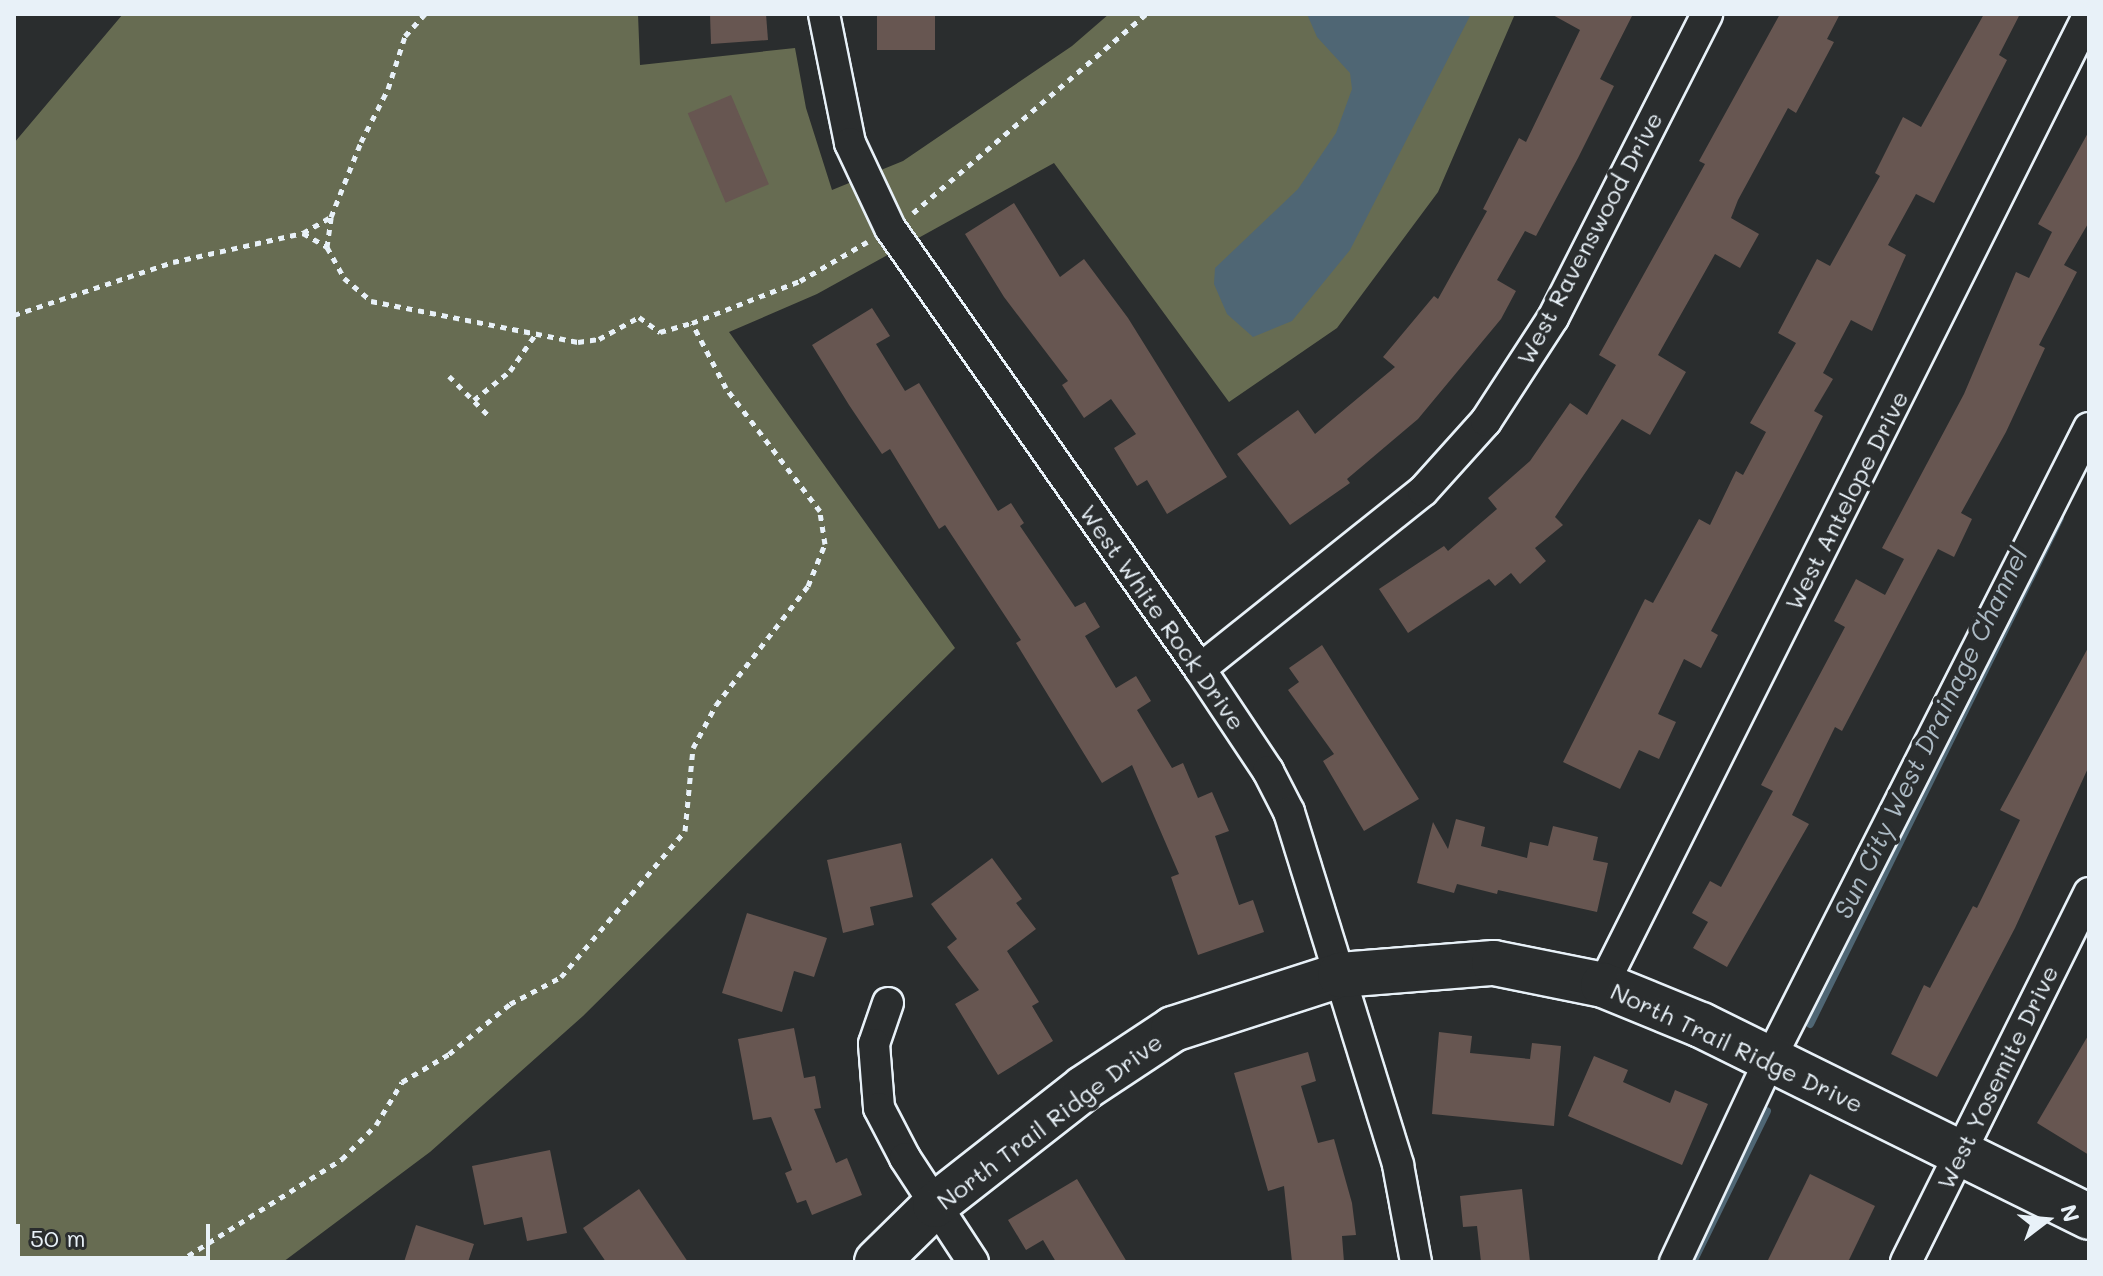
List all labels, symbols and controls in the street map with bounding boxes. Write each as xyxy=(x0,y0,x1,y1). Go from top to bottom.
street label: West Ravenswood Drive xyxy=(1510,107,1668,369)
street label: West Antelope Drive xyxy=(1778,386,1914,614)
street label: West White Rock Drive xyxy=(1074,499,1252,735)
water label: Sun City West Drainage Channel xyxy=(1827,542,2035,924)
street label: West Yosemite Drive xyxy=(1930,960,2064,1194)
street label: North Trail Ridge Drive xyxy=(1606,976,1868,1118)
street label: North Trail Ridge Drive xyxy=(931,1027,1167,1215)
north arrow xyxy=(2007,1180,2087,1260)
text: N xyxy=(2054,1201,2087,1225)
scale bar xyxy=(20,1208,214,1258)
text: 50 m xyxy=(30,1222,86,1253)

